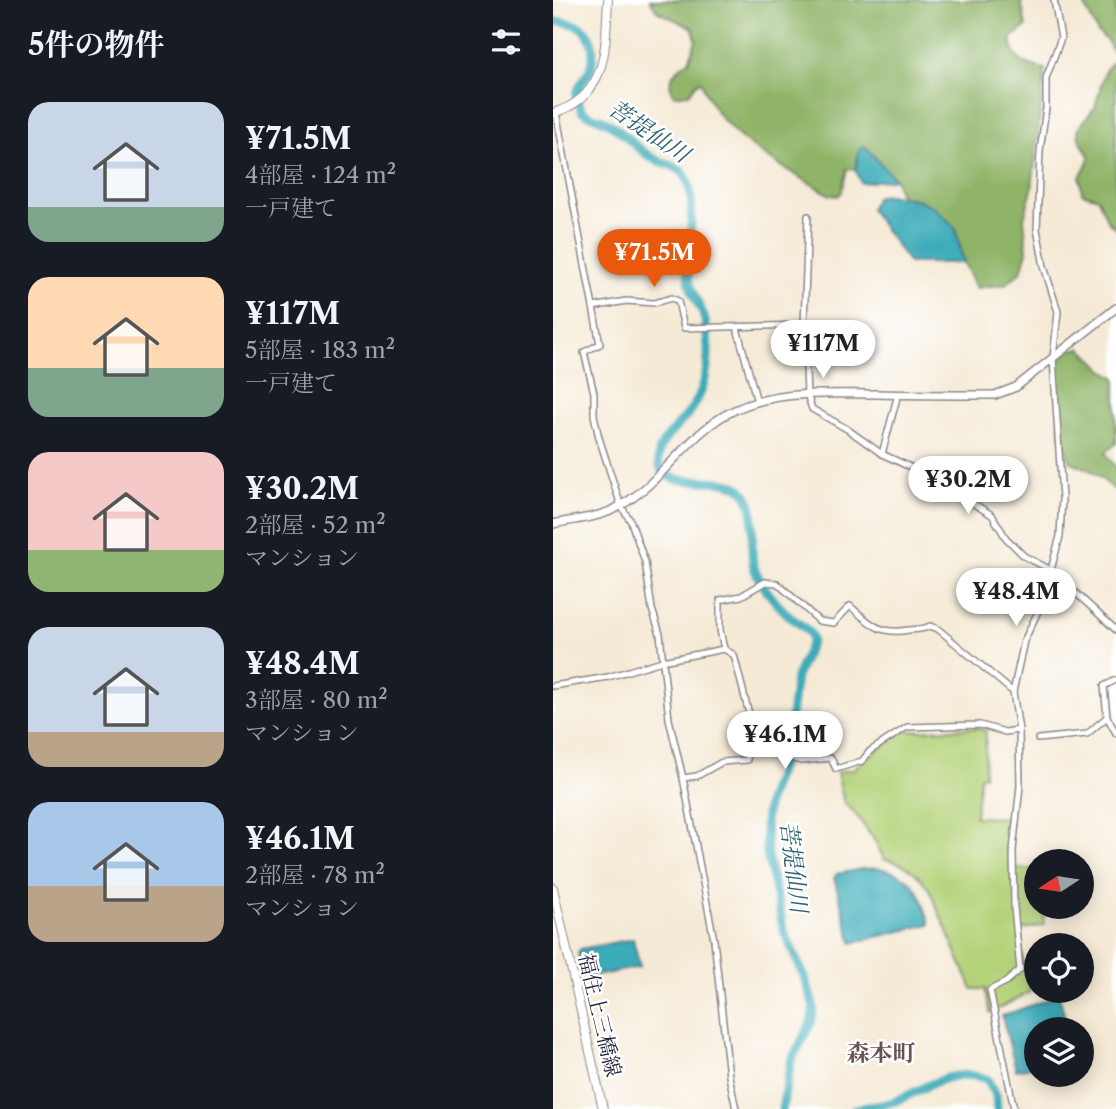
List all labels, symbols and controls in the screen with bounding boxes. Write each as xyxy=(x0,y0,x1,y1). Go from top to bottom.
icon: filters xyxy=(487,23,525,61)
text: 5件の物件 xyxy=(28,26,165,63)
water label: 菩提仙川 xyxy=(603,94,697,170)
text: ¥71.5M xyxy=(245,120,351,157)
icon: home xyxy=(84,130,168,214)
text: 4部屋 · 124 m² xyxy=(245,161,396,189)
text: 一戸建て xyxy=(245,194,337,222)
pin: ¥71.5M xyxy=(597,230,711,289)
text: ¥71.5M xyxy=(613,238,695,266)
text: ¥117M xyxy=(245,295,340,332)
icon: home xyxy=(84,305,168,389)
pin: ¥117M xyxy=(774,320,872,380)
text: ¥117M xyxy=(787,329,859,357)
text: 5部屋 · 183 m² xyxy=(245,336,395,364)
text: 一戸建て xyxy=(245,369,337,397)
pin: ¥30.2M xyxy=(911,456,1025,516)
text: ¥30.2M xyxy=(924,465,1012,493)
text: ¥30.2M xyxy=(245,470,359,507)
icon: home xyxy=(84,480,168,564)
text: 2部屋 · 52 m² xyxy=(245,511,386,539)
text: マンション xyxy=(245,544,359,572)
pin: ¥48.4M xyxy=(959,568,1073,628)
text: ¥48.4M xyxy=(972,577,1060,605)
text: ¥48.4M xyxy=(245,645,360,682)
icon: home xyxy=(84,655,168,739)
text: 3部屋 · 80 m² xyxy=(245,686,388,714)
pin: ¥46.1M xyxy=(728,712,842,771)
text: マンション xyxy=(245,719,359,747)
text: ¥46.1M xyxy=(743,720,827,748)
text: ¥46.1M xyxy=(245,820,355,857)
water label: 菩提仙川 xyxy=(774,820,814,917)
icon: home xyxy=(84,830,168,914)
north arrow xyxy=(1024,849,1094,919)
map controls xyxy=(1024,849,1094,1087)
text: 2部屋 · 78 m² xyxy=(245,861,385,889)
text: マンション xyxy=(245,894,359,922)
button: locate xyxy=(1024,933,1094,1003)
street label: 福住上三橋線 xyxy=(574,951,626,1079)
button: layers xyxy=(1024,1017,1094,1087)
district label: 森本町 xyxy=(847,1039,916,1067)

